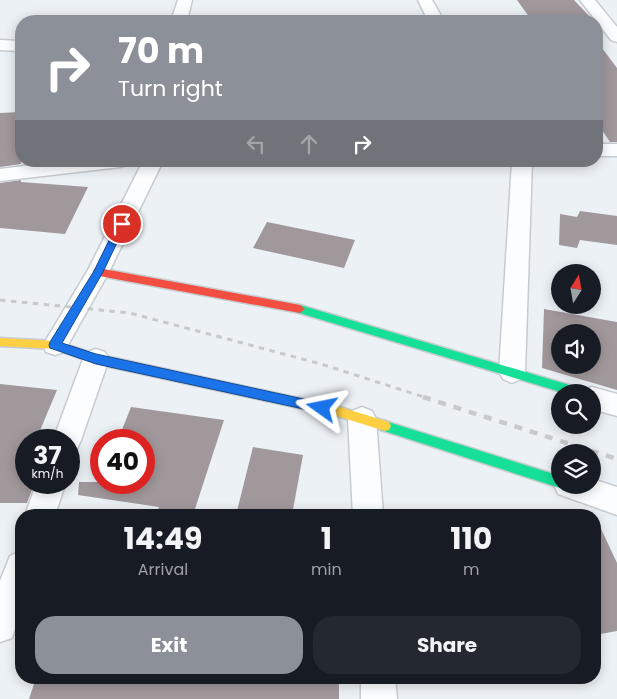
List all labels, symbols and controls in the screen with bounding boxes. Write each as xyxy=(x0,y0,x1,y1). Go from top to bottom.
text: 70 m xyxy=(118,26,204,75)
icon: right xyxy=(35,35,100,100)
text: Turn right xyxy=(118,73,223,104)
icon: left xyxy=(242,130,270,158)
icon: ahead xyxy=(295,130,323,158)
icon: right xyxy=(348,130,376,158)
pin xyxy=(101,203,143,245)
icon: arrive xyxy=(108,210,136,238)
north arrow xyxy=(551,264,601,314)
map controls xyxy=(551,264,601,494)
button: sound xyxy=(551,324,601,374)
position arrow xyxy=(295,381,347,433)
button: search xyxy=(551,384,601,434)
speed limit sign: 40 xyxy=(90,429,155,494)
text: 37 xyxy=(33,438,62,473)
button: layers xyxy=(551,444,601,494)
text: km/h xyxy=(32,465,63,482)
text: 14:49 xyxy=(124,517,202,560)
text: 1 xyxy=(321,517,332,560)
text: 110 xyxy=(450,517,492,560)
text: Arrival xyxy=(138,558,188,581)
text: min xyxy=(311,558,342,581)
text: m xyxy=(463,558,480,581)
button: Exit xyxy=(35,616,303,674)
button: Share xyxy=(313,616,581,674)

